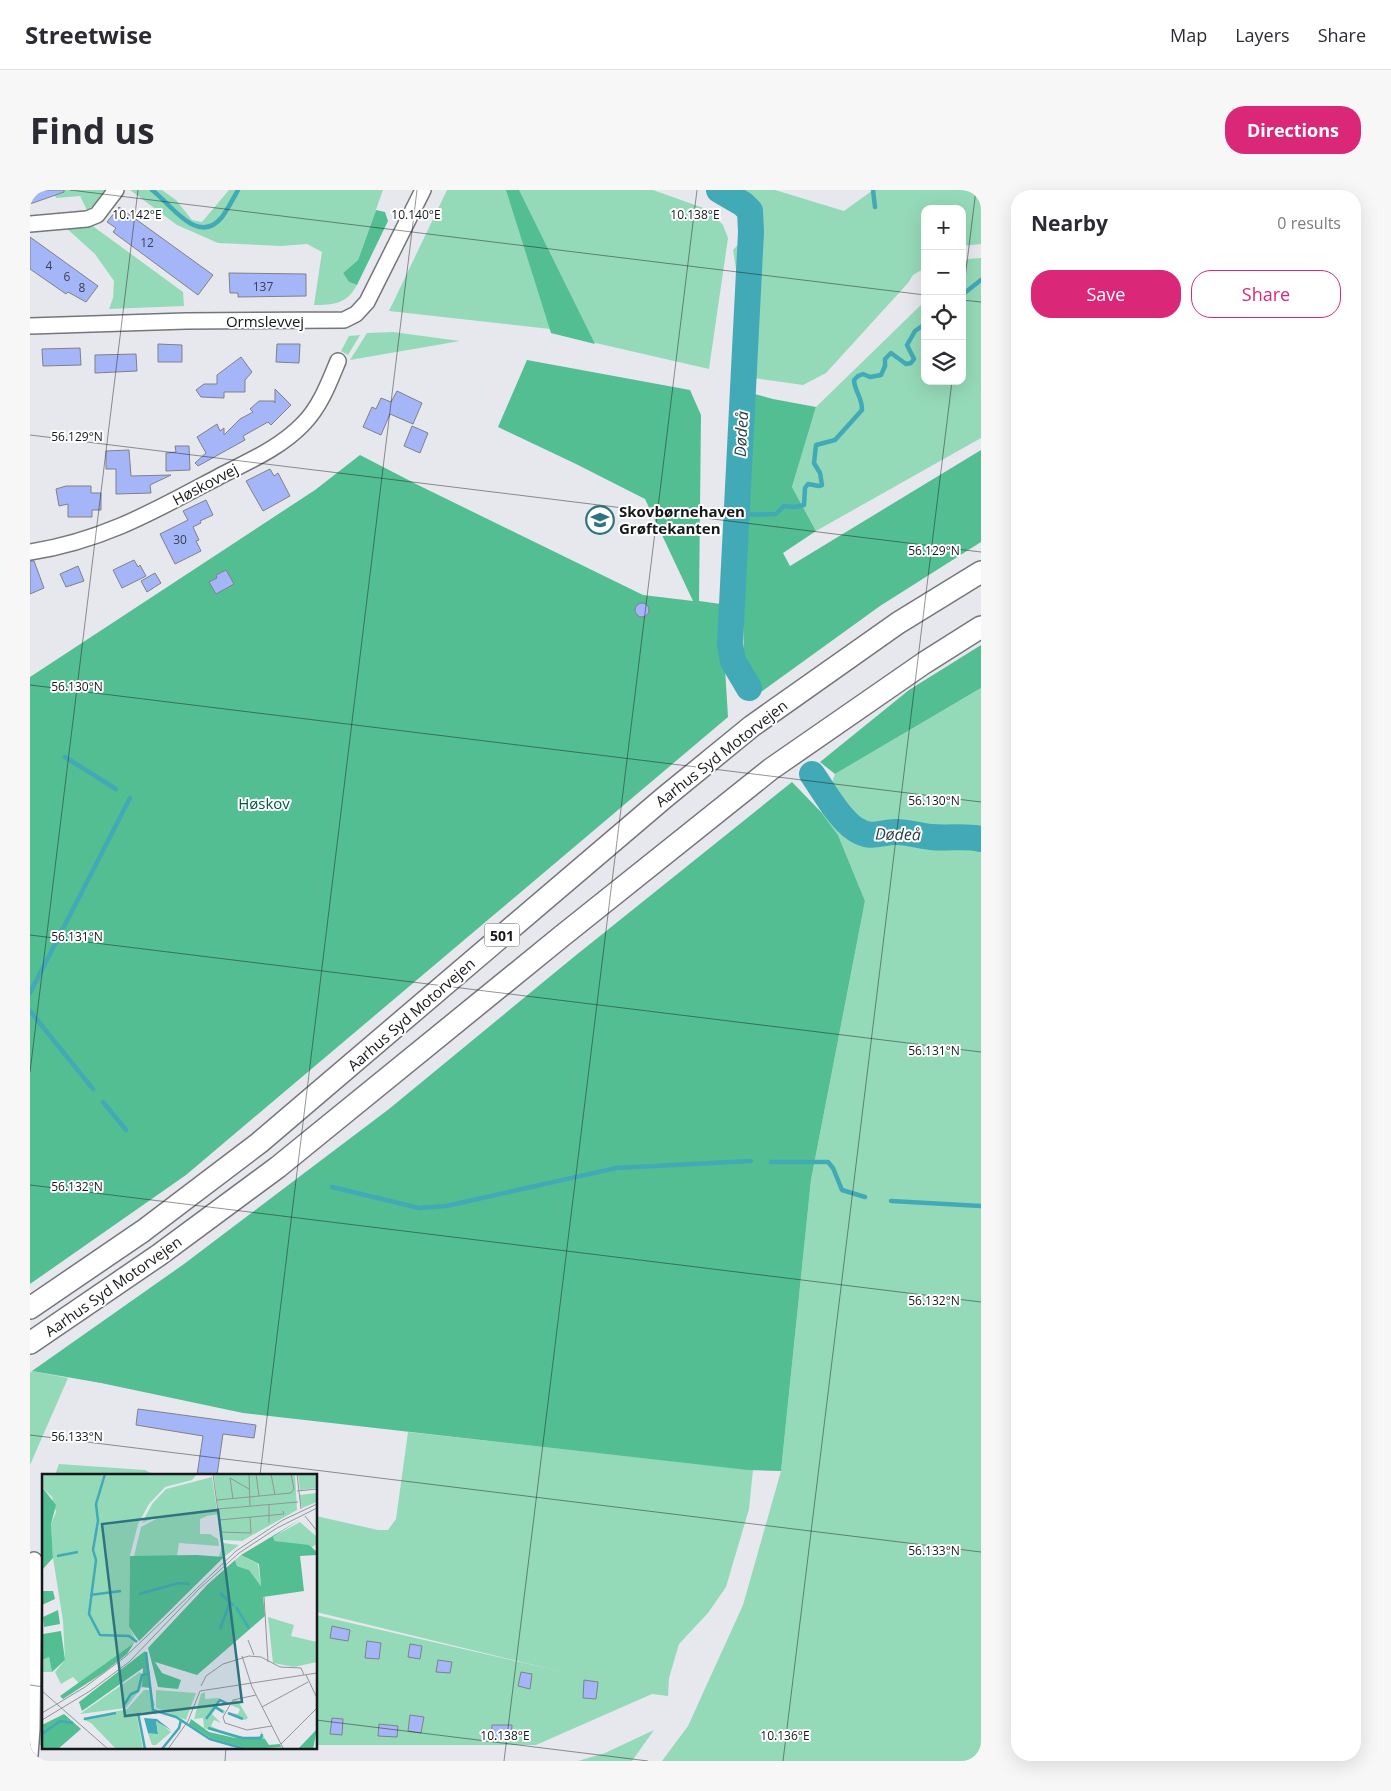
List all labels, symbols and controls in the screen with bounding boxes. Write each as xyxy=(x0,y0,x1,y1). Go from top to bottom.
text: Streetwise xyxy=(25,18,152,51)
text: Map xyxy=(1170,23,1207,47)
text: Layers xyxy=(1235,23,1290,47)
text: Share xyxy=(1318,23,1366,47)
button: Directions xyxy=(1225,106,1361,154)
text: Find us xyxy=(30,107,155,154)
map controls xyxy=(921,205,966,385)
button: + xyxy=(921,205,966,250)
text: 10.142°E xyxy=(112,206,162,223)
text: 10.140°E xyxy=(391,206,441,223)
text: 10.138°E xyxy=(670,206,720,223)
text: Nearby xyxy=(1031,209,1108,237)
text: 0 results xyxy=(1277,212,1341,234)
house number: 12 xyxy=(140,234,154,251)
button: − xyxy=(921,250,966,295)
house number: 4 xyxy=(46,257,53,274)
house number: 6 xyxy=(64,268,71,285)
button: Save xyxy=(1031,270,1181,318)
button: Share xyxy=(1191,270,1341,318)
house number: 137 xyxy=(253,278,273,295)
house number: 8 xyxy=(79,279,86,296)
button: locate xyxy=(921,295,966,340)
street label: Ormslevvej xyxy=(226,311,304,331)
button: layers xyxy=(921,340,966,385)
water label: Dødeå xyxy=(729,410,753,458)
text: 56.129°N xyxy=(51,428,103,445)
street label: Høskovvej xyxy=(169,458,241,510)
place label: Skovbørnehaven Grøftekanten xyxy=(619,501,745,538)
school or university icon: Skovbørnehaven Grøftekanten xyxy=(585,505,615,535)
house number: 30 xyxy=(173,531,187,548)
text: 56.129°N xyxy=(908,542,960,559)
text: 56.130°N xyxy=(51,678,103,695)
street label: Aarhus Syd Motorvejen xyxy=(651,695,791,811)
text: 56.130°N xyxy=(908,792,960,809)
park label: Høskov xyxy=(238,793,290,813)
water label: Dødeå xyxy=(875,823,921,845)
road number: 501 xyxy=(484,924,520,946)
text: 56.131°N xyxy=(51,928,103,945)
street label: Aarhus Syd Motorvejen xyxy=(343,953,479,1075)
text: 56.131°N xyxy=(908,1042,960,1059)
text: 56.132°N xyxy=(51,1178,103,1195)
street label: Aarhus Syd Motorvejen xyxy=(41,1231,185,1341)
text: 56.132°N xyxy=(908,1292,960,1309)
text: 56.133°N xyxy=(51,1428,103,1445)
inset map xyxy=(42,1474,318,1748)
text: 56.133°N xyxy=(908,1542,960,1559)
text: 10.138°E xyxy=(480,1727,530,1744)
text: 10.136°E xyxy=(760,1727,810,1744)

